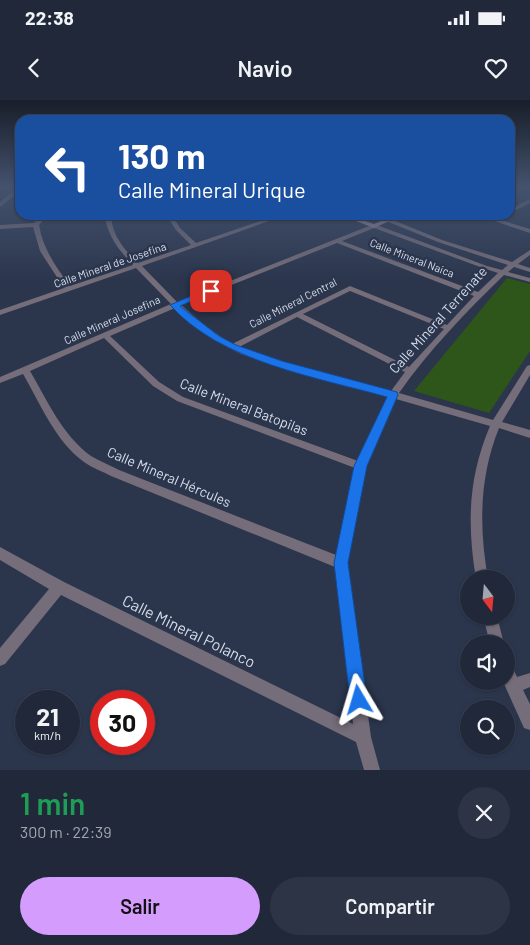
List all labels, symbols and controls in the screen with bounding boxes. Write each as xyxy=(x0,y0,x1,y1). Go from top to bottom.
text: 22:38 xyxy=(25,6,74,29)
icon: back xyxy=(20,54,48,82)
icon: heart xyxy=(482,54,510,82)
text: Navio xyxy=(238,55,292,81)
text: 130 m xyxy=(118,134,205,176)
icon: left xyxy=(35,135,100,200)
text: Calle Mineral Urique xyxy=(118,176,306,202)
street label: Calle Mineral Naica xyxy=(368,235,456,280)
street label: Calle Mineral de Josefina xyxy=(52,239,168,290)
street label: Calle Mineral Terrenate xyxy=(385,263,490,377)
pin xyxy=(190,270,232,312)
street label: Calle Mineral Central xyxy=(247,275,339,330)
icon: arrive xyxy=(197,277,225,305)
street label: Calle Mineral Josefina xyxy=(62,292,162,347)
street label: Calle Mineral Batopilas xyxy=(178,374,311,439)
street label: Calle Mineral Hércules xyxy=(105,443,234,510)
north arrow xyxy=(460,570,515,625)
map controls xyxy=(460,570,515,755)
street label: Calle Mineral Polanco xyxy=(120,590,259,671)
button: sound xyxy=(460,635,515,690)
position arrow xyxy=(332,673,384,725)
speed limit sign: 30 xyxy=(90,690,155,755)
button: search xyxy=(460,700,515,755)
text: 21 xyxy=(36,701,59,731)
text: km/h xyxy=(34,728,61,742)
text: 1 min xyxy=(20,785,85,821)
button: close xyxy=(458,787,510,839)
text: 300 m · 22:39 xyxy=(20,822,112,841)
button: Salir xyxy=(20,877,260,935)
button: Compartir xyxy=(270,877,510,935)

